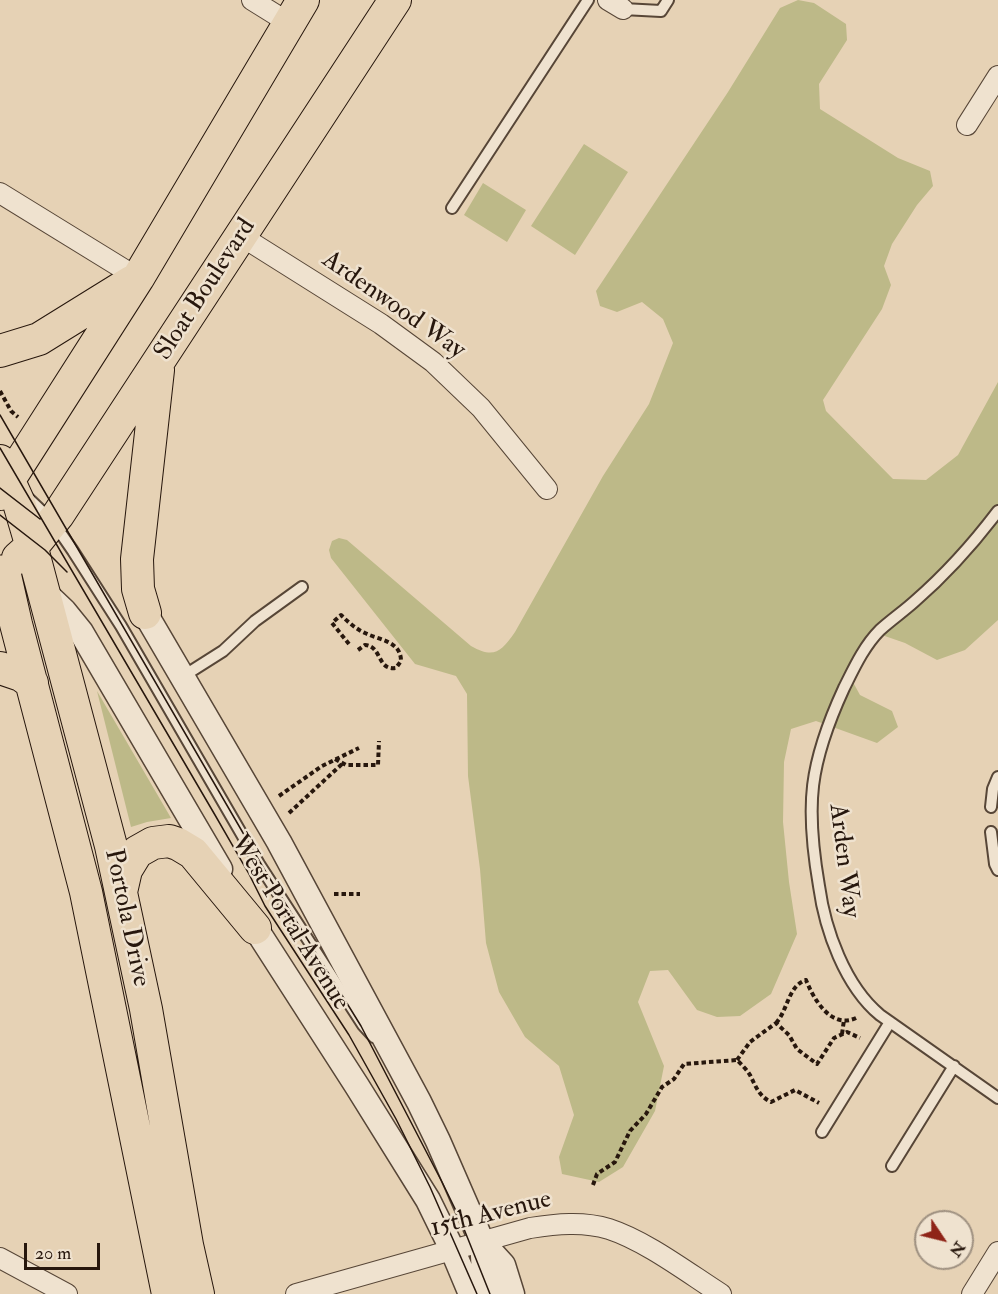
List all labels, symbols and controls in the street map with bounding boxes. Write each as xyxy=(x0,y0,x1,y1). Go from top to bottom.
street label: Sloat Boulevard xyxy=(149,213,263,367)
street label: Ardenwood Way xyxy=(315,245,471,367)
street label: Arden Way xyxy=(821,802,865,920)
street label: West Portal Avenue xyxy=(223,830,355,1016)
street label: Portola Drive xyxy=(96,846,156,990)
street label: 15th Avenue xyxy=(427,1185,555,1245)
north arrow xyxy=(914,1210,974,1270)
scale bar xyxy=(27,1231,104,1269)
text: N xyxy=(945,1238,969,1261)
text: 20 m xyxy=(35,1242,71,1265)

